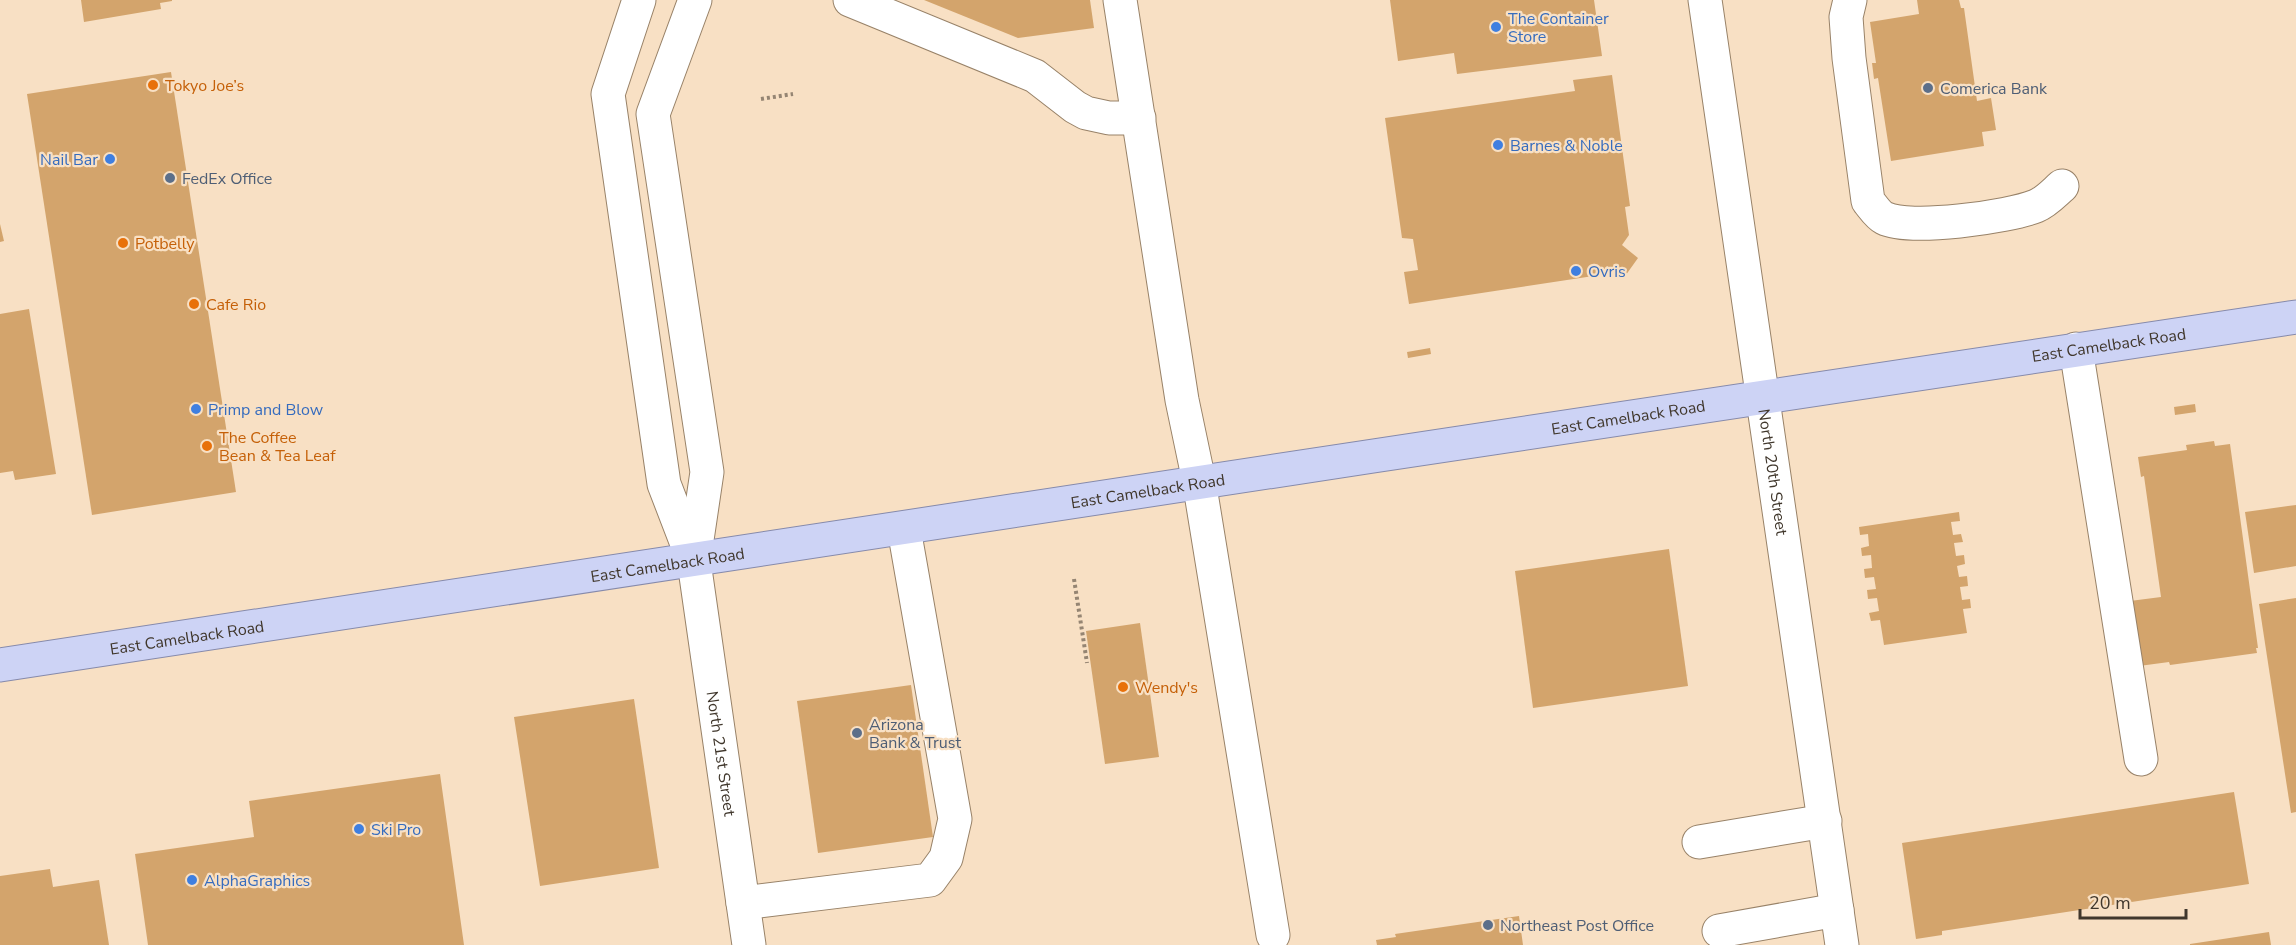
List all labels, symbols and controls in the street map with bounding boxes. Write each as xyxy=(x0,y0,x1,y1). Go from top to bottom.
place label: The Container Store xyxy=(1508,8,1609,48)
marker: The Container Store xyxy=(1489,20,1503,34)
place label: Tokyo Joe’s xyxy=(165,75,244,97)
marker: Tokyo Joe’s xyxy=(146,78,160,92)
place label: Comerica Bank xyxy=(1940,78,2048,100)
marker: Comerica Bank xyxy=(1921,81,1935,95)
place label: Barnes & Noble xyxy=(1510,135,1623,157)
marker: Barnes & Noble xyxy=(1491,138,1505,152)
place label: Nail Bar xyxy=(40,149,98,171)
marker: Nail Bar xyxy=(103,152,117,166)
place label: FedEx Office xyxy=(182,168,272,190)
marker: FedEx Office xyxy=(163,171,177,185)
place label: Potbelly xyxy=(135,233,195,255)
marker: Potbelly xyxy=(116,236,130,250)
place label: Ovris xyxy=(1588,261,1626,283)
marker: Ovris xyxy=(1569,264,1583,278)
place label: Cafe Rio xyxy=(206,294,266,316)
marker: Cafe Rio xyxy=(187,297,201,311)
street label: East Camelback Road xyxy=(2030,323,2188,368)
street label: East Camelback Road xyxy=(1550,395,1707,441)
place label: Primp and Blow xyxy=(208,399,324,421)
marker: Primp and Blow xyxy=(189,402,203,416)
street label: North 20th Street xyxy=(1752,408,1793,537)
place label: The Coffee Bean & Tea Leaf xyxy=(219,427,336,467)
marker: The Coffee Bean & Tea Leaf xyxy=(200,439,214,453)
street label: East Camelback Road xyxy=(1069,469,1227,514)
street label: East Camelback Road xyxy=(589,543,746,588)
street label: East Camelback Road xyxy=(109,616,266,661)
place label: Wendy's xyxy=(1135,677,1198,699)
marker: Wendy's xyxy=(1116,680,1130,694)
street label: North 21st Street xyxy=(701,690,740,818)
place label: Arizona Bank & Trust xyxy=(869,714,961,754)
marker: Arizona Bank & Trust xyxy=(850,726,864,740)
place label: Ski Pro xyxy=(371,819,421,841)
marker: Ski Pro xyxy=(352,822,366,836)
place label: AlphaGraphics xyxy=(204,870,310,892)
marker: AlphaGraphics xyxy=(185,873,199,887)
scale bar xyxy=(2080,882,2186,920)
text: 20 m xyxy=(2089,891,2131,915)
place label: Northeast Post Office xyxy=(1500,915,1654,937)
marker: Northeast Post Office xyxy=(1481,918,1495,932)

